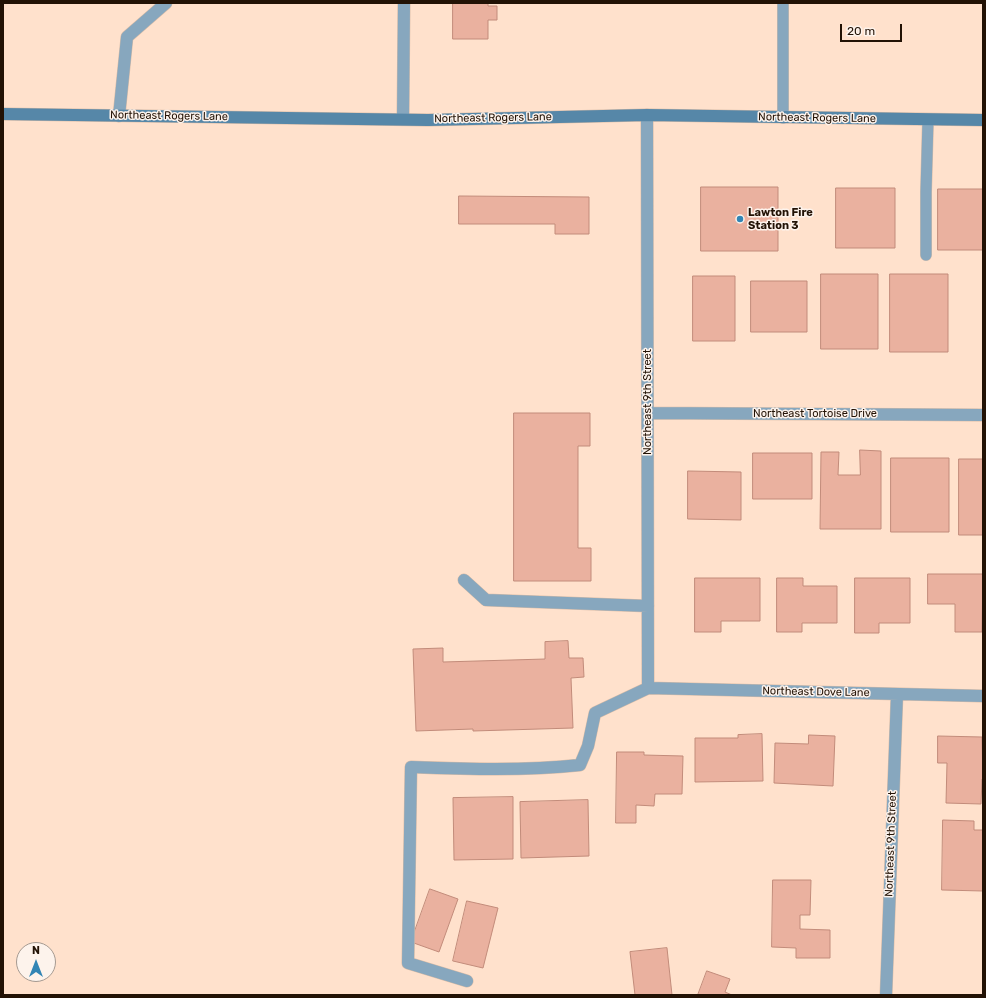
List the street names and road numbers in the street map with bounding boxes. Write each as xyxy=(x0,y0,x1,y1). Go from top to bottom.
street label: Northeast Rogers Lane xyxy=(110,108,228,124)
street label: Northeast Rogers Lane xyxy=(434,110,552,126)
street label: Northeast Rogers Lane xyxy=(758,110,876,126)
street label: Northeast 9th Street xyxy=(641,349,655,455)
street label: Northeast Tortoise Drive xyxy=(753,407,877,421)
street label: Northeast Dove Lane xyxy=(762,684,870,700)
street label: Northeast 9th Street xyxy=(883,791,899,897)

